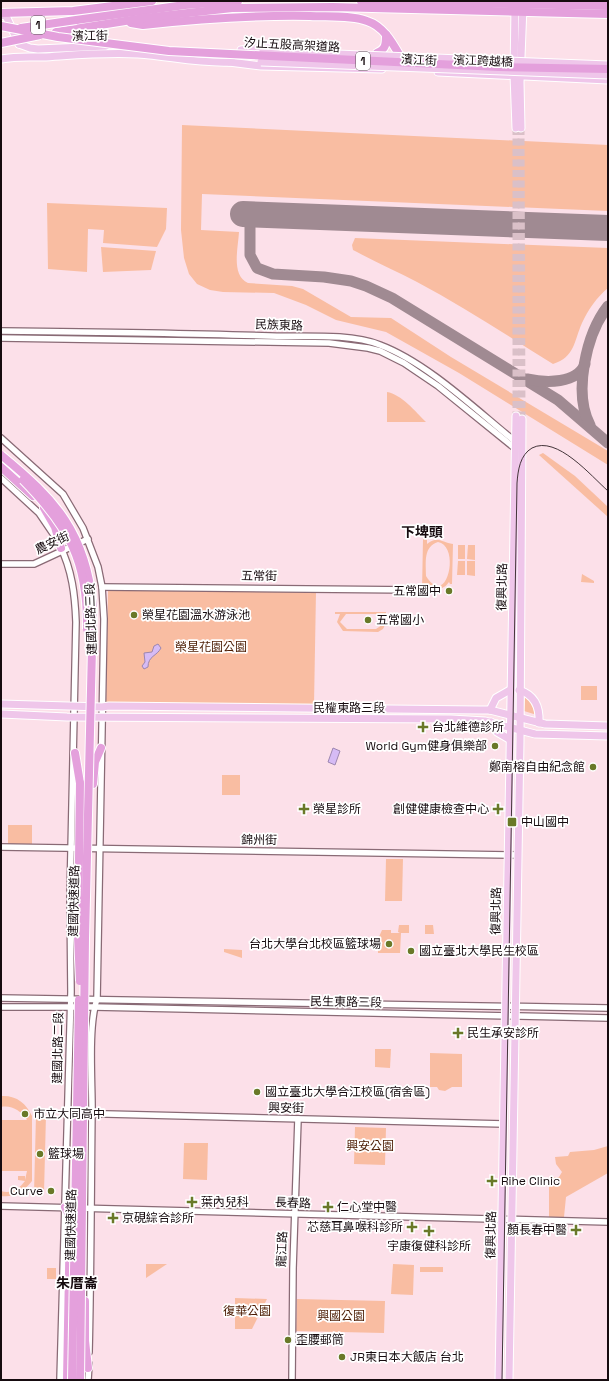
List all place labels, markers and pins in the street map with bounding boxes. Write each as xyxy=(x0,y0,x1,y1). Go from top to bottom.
place label: 五常國中 xyxy=(393,583,441,599)
marker: 五常國中 xyxy=(444,586,454,596)
place label: 榮星花園溫水游泳池 xyxy=(142,607,250,623)
marker: 榮星花園溫水游泳池 xyxy=(129,610,139,620)
place label: 五常國小 xyxy=(376,612,424,628)
marker: 五常國小 xyxy=(363,615,373,625)
place label: 台北維德診所 xyxy=(432,719,504,735)
marker: 台北維德診所 xyxy=(417,721,429,733)
place label: World Gym健身俱樂部 xyxy=(365,738,487,754)
marker: World Gym健身俱樂部 xyxy=(490,741,500,751)
place label: 鄭南榕自由紀念館 xyxy=(489,759,585,775)
marker: 鄭南榕自由紀念館 xyxy=(588,762,598,772)
place label: 榮星診所 xyxy=(313,801,361,817)
place label: 創健健康檢查中心 xyxy=(393,801,489,817)
marker: 榮星診所 xyxy=(298,803,310,815)
marker: 創健健康檢查中心 xyxy=(492,803,504,815)
place label: 中山國中 xyxy=(521,814,569,830)
marker: 中山國中 xyxy=(506,816,518,828)
place label: 台北大學台北校區籃球場 xyxy=(249,936,381,952)
marker: 台北大學台北校區籃球場 xyxy=(384,939,394,949)
place label: 國立臺北大學民生校區 xyxy=(419,943,539,959)
marker: 國立臺北大學民生校區 xyxy=(406,946,416,956)
place label: 民生承安診所 xyxy=(467,1025,539,1041)
marker: 民生承安診所 xyxy=(452,1027,464,1039)
place label: 國立臺北大學合江校區(宿舍區) xyxy=(265,1084,430,1100)
marker: 國立臺北大學合江校區(宿舍區) xyxy=(252,1087,262,1097)
place label: 市立大同高中 xyxy=(33,1106,105,1122)
marker: 市立大同高中 xyxy=(20,1109,30,1119)
place label: 籃球場 xyxy=(48,1146,84,1162)
marker: 籃球場 xyxy=(35,1149,45,1159)
place label: Rihe Clinic xyxy=(501,1173,560,1189)
marker: Rihe Clinic xyxy=(486,1175,498,1187)
place label: Curve xyxy=(10,1183,43,1199)
marker: Curve xyxy=(46,1186,56,1196)
place label: 葉內兒科 xyxy=(201,1194,249,1210)
marker: 葉內兒科 xyxy=(186,1196,198,1208)
place label: 仁心堂中醫 xyxy=(337,1199,397,1215)
marker: 仁心堂中醫 xyxy=(322,1201,334,1213)
place label: 京硯綜合診所 xyxy=(122,1210,194,1226)
marker: 京硯綜合診所 xyxy=(107,1212,119,1224)
place label: 芯慈耳鼻喉科診所 xyxy=(307,1219,403,1235)
marker: 芯慈耳鼻喉科診所 xyxy=(406,1221,418,1233)
place label: 顏長春中醫 xyxy=(507,1222,567,1238)
marker: 顏長春中醫 xyxy=(570,1224,582,1236)
marker: 宇康復健科診所 xyxy=(423,1225,435,1237)
place label: 宇康復健科診所 xyxy=(387,1238,471,1254)
place label: 歪腰郵筒 xyxy=(296,1332,344,1348)
marker: 歪腰郵筒 xyxy=(283,1335,293,1345)
place label: JR東日本大飯店 台北 xyxy=(350,1349,464,1365)
marker: JR東日本大飯店 台北 xyxy=(337,1352,347,1362)

